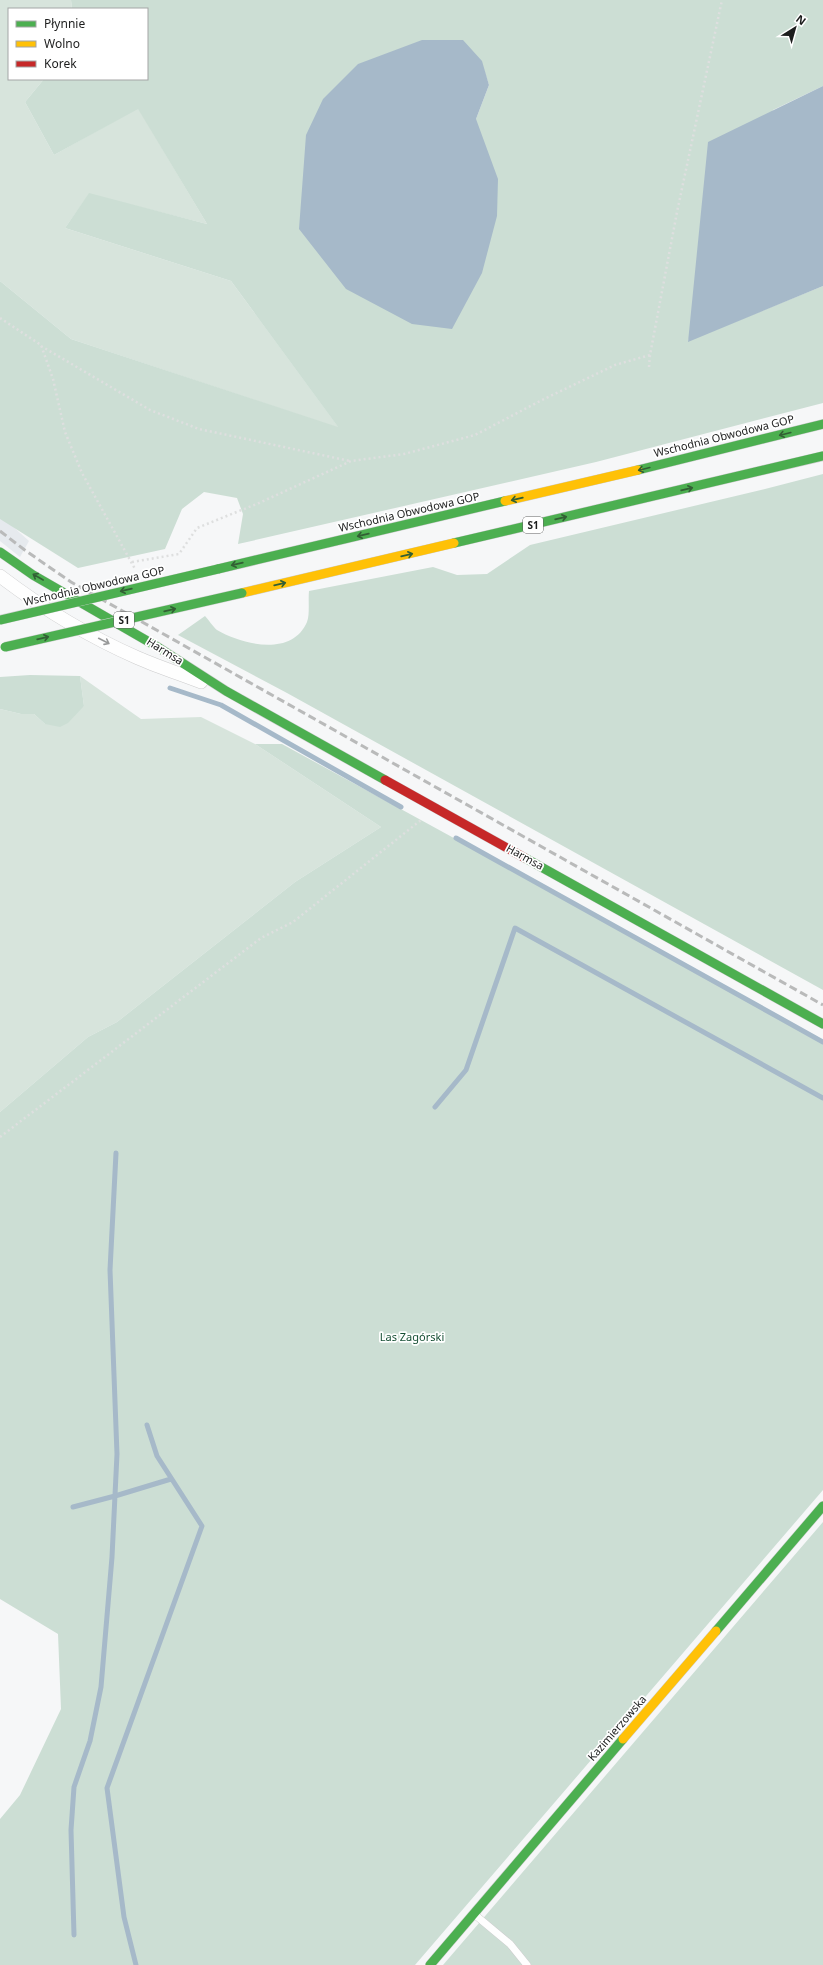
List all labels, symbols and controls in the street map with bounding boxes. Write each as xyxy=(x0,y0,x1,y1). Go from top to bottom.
legend xyxy=(8,8,148,80)
north arrow xyxy=(775,8,815,48)
text: N xyxy=(793,11,809,28)
text: Płynnie xyxy=(44,15,85,32)
text: Wolno xyxy=(44,35,80,52)
text: Korek xyxy=(44,55,77,72)
street label: Wschodnia Obwodowa GOP xyxy=(652,411,796,460)
one-way arrow xyxy=(779,431,792,438)
one-way arrow xyxy=(637,465,650,473)
one-way arrow xyxy=(680,484,693,492)
street label: Wschodnia Obwodowa GOP xyxy=(337,488,481,535)
one-way arrow xyxy=(511,495,524,503)
one-way arrow xyxy=(554,514,567,522)
road number: S1 xyxy=(523,517,543,533)
one-way arrow xyxy=(357,531,370,539)
one-way arrow xyxy=(400,550,413,558)
one-way arrow xyxy=(231,561,244,569)
street label: Wschodnia Obwodowa GOP xyxy=(22,562,166,609)
one-way arrow xyxy=(32,573,44,581)
one-way arrow xyxy=(273,580,286,588)
one-way arrow xyxy=(119,587,132,595)
one-way arrow xyxy=(163,605,176,613)
road number: S1 xyxy=(114,612,134,628)
street label: Harmsa xyxy=(144,633,186,668)
one-way arrow xyxy=(36,634,49,642)
one-way arrow xyxy=(98,638,110,645)
street label: Harmsa xyxy=(504,840,547,873)
park label: Las Zagórski xyxy=(380,1329,444,1344)
street label: Kazimierzowska xyxy=(584,1692,649,1764)

